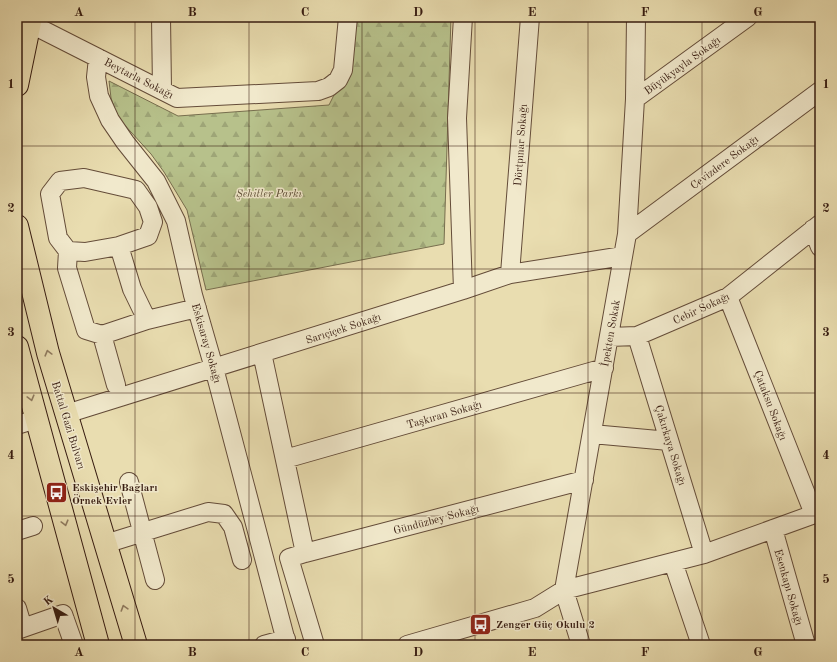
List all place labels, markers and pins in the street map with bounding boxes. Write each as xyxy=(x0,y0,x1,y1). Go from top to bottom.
bus stop icon: Eskişehir Bağları Örnek Evler xyxy=(44,480,70,506)
place label: Eskişehir Bağları Örnek Evler xyxy=(72,483,157,507)
bus stop icon: Zenger Güç Okulu 2 xyxy=(467,611,493,637)
place label: Zenger Güç Okulu 2 xyxy=(496,620,595,631)

